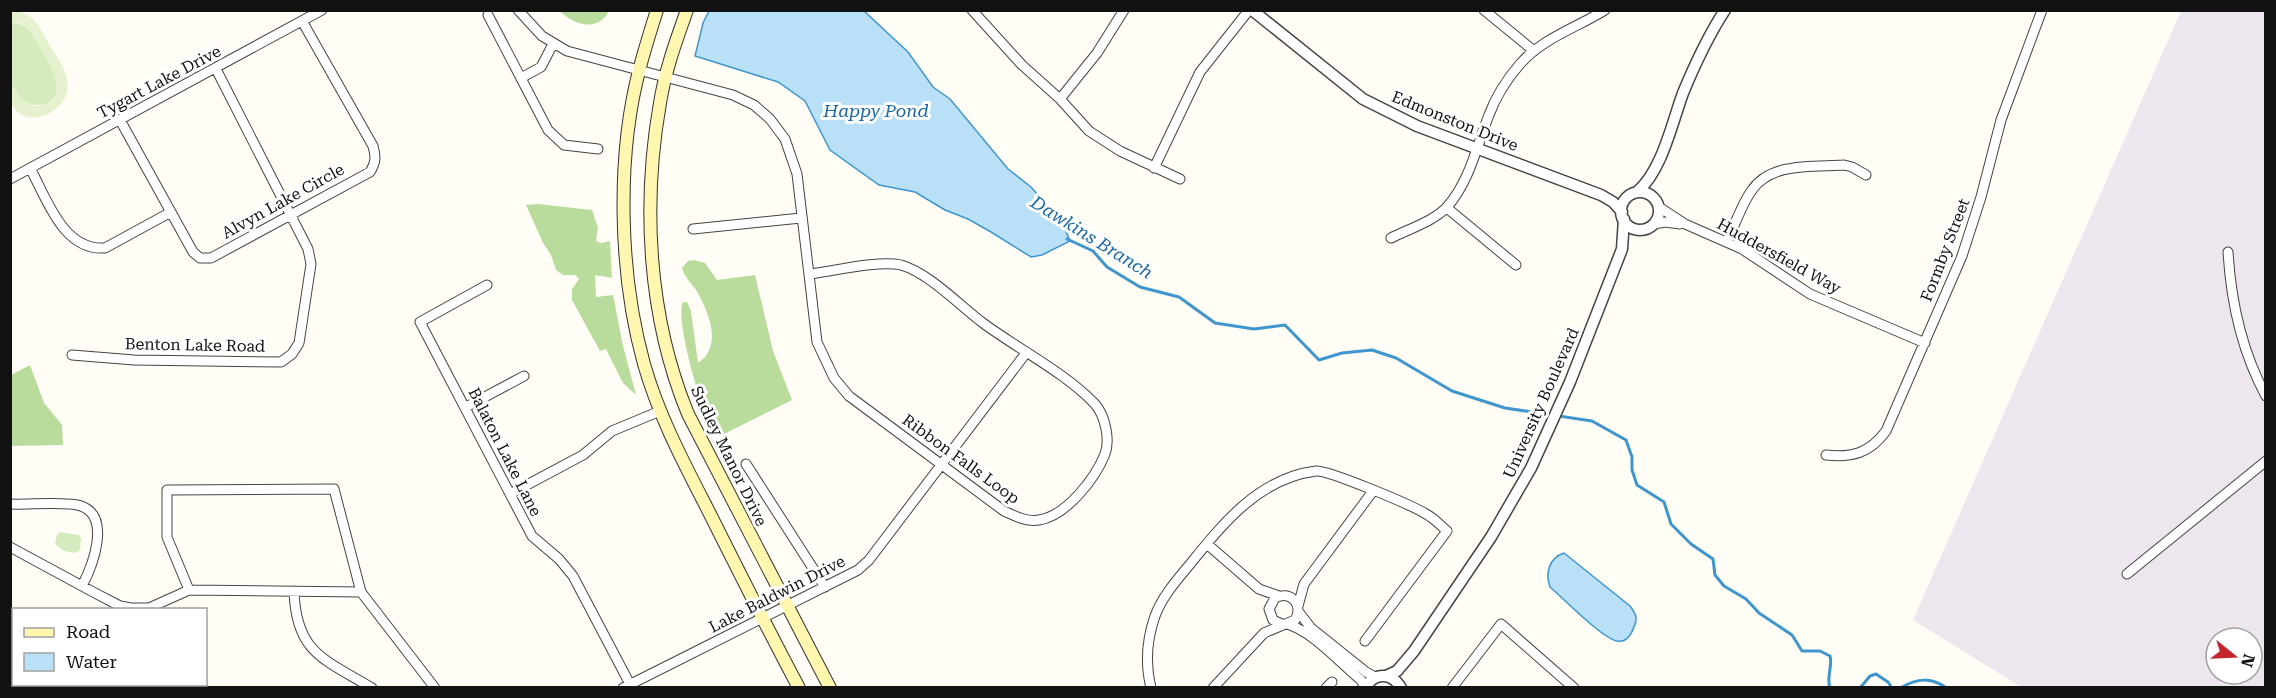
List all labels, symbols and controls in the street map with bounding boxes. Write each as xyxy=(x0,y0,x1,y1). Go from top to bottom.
street label: Tygart Lake Drive xyxy=(94,41,224,123)
street label: Edmonston Drive xyxy=(1389,87,1521,155)
water label: Happy Pond xyxy=(822,100,929,121)
street label: Alvyn Lake Circle xyxy=(219,159,348,242)
water label: Dawkins Branch xyxy=(1026,191,1157,283)
street label: Formby Street xyxy=(1917,196,1973,304)
street label: Huddersfield Way xyxy=(1714,214,1845,298)
street label: University Boulevard xyxy=(1499,325,1583,481)
street label: Benton Lake Road xyxy=(125,334,265,356)
street label: Sudley Manor Drive xyxy=(687,383,771,529)
street label: Balaton Lake Lane xyxy=(464,385,546,520)
street label: Ribbon Falls Loop xyxy=(899,410,1023,508)
street label: Lake Baldwin Drive xyxy=(706,551,848,637)
legend xyxy=(12,608,207,686)
text: Road xyxy=(66,621,111,642)
north arrow xyxy=(2204,626,2264,686)
text: Water xyxy=(66,651,117,672)
text: N xyxy=(2237,652,2259,669)

